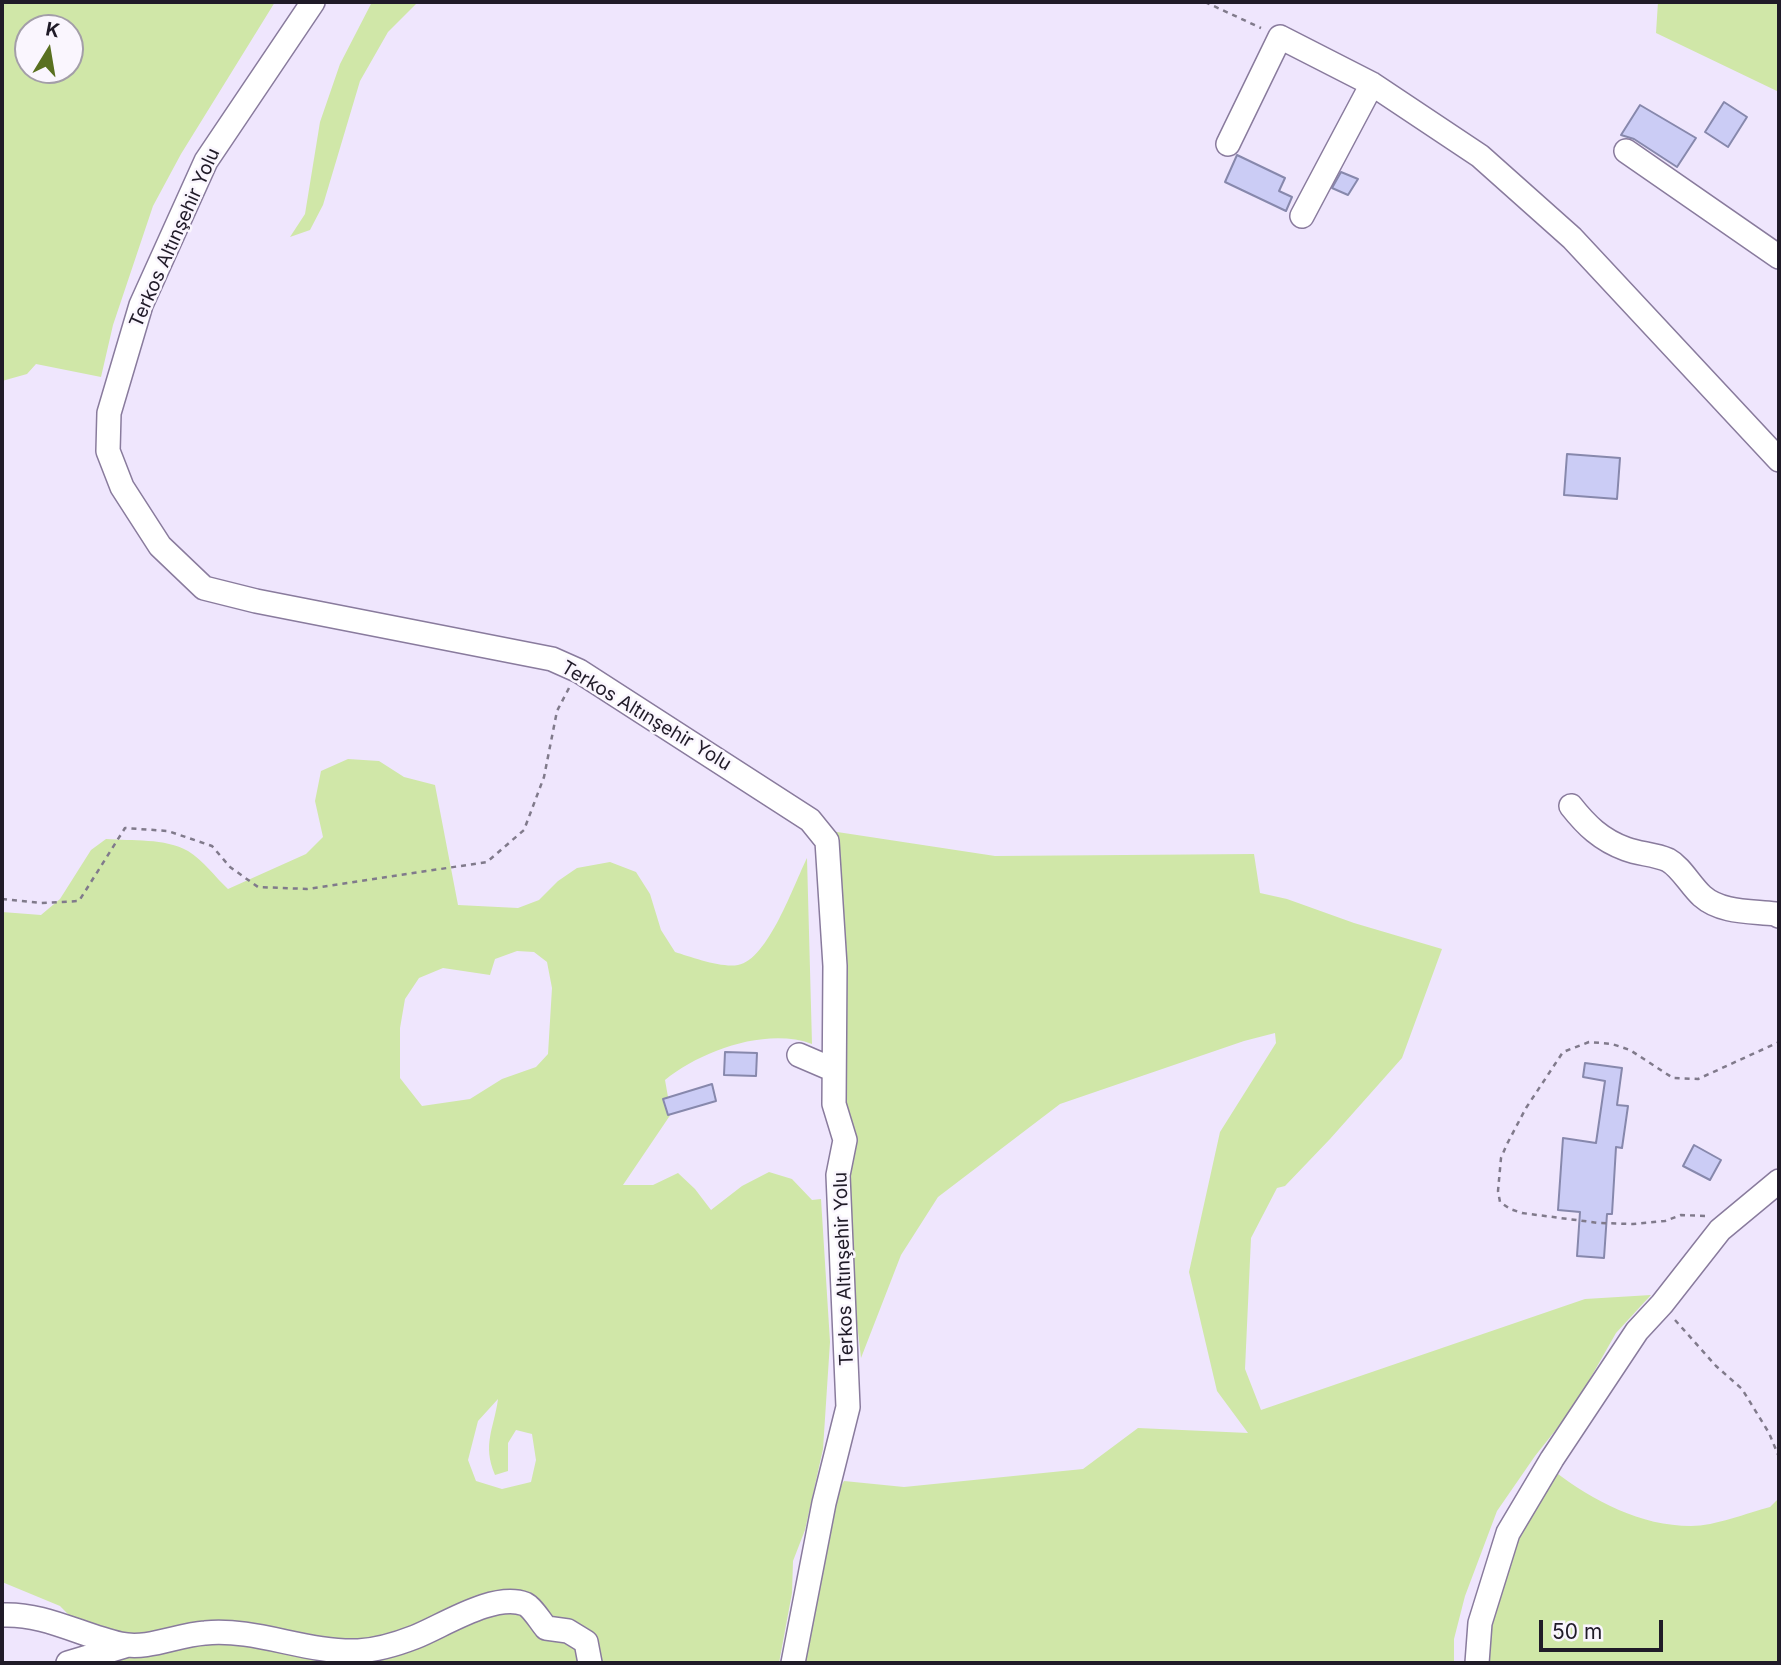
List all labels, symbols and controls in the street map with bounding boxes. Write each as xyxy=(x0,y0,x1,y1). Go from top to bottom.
north arrow xyxy=(14,14,84,84)
text: K xyxy=(44,17,62,42)
street label: Terkos Altınşehir Yolu xyxy=(125,145,225,331)
street label: Terkos Altınşehir Yolu xyxy=(557,656,735,776)
street label: Terkos Altınşehir Yolu xyxy=(829,1172,859,1366)
scale bar xyxy=(1543,1606,1667,1650)
text: 50 m xyxy=(1552,1619,1602,1644)

